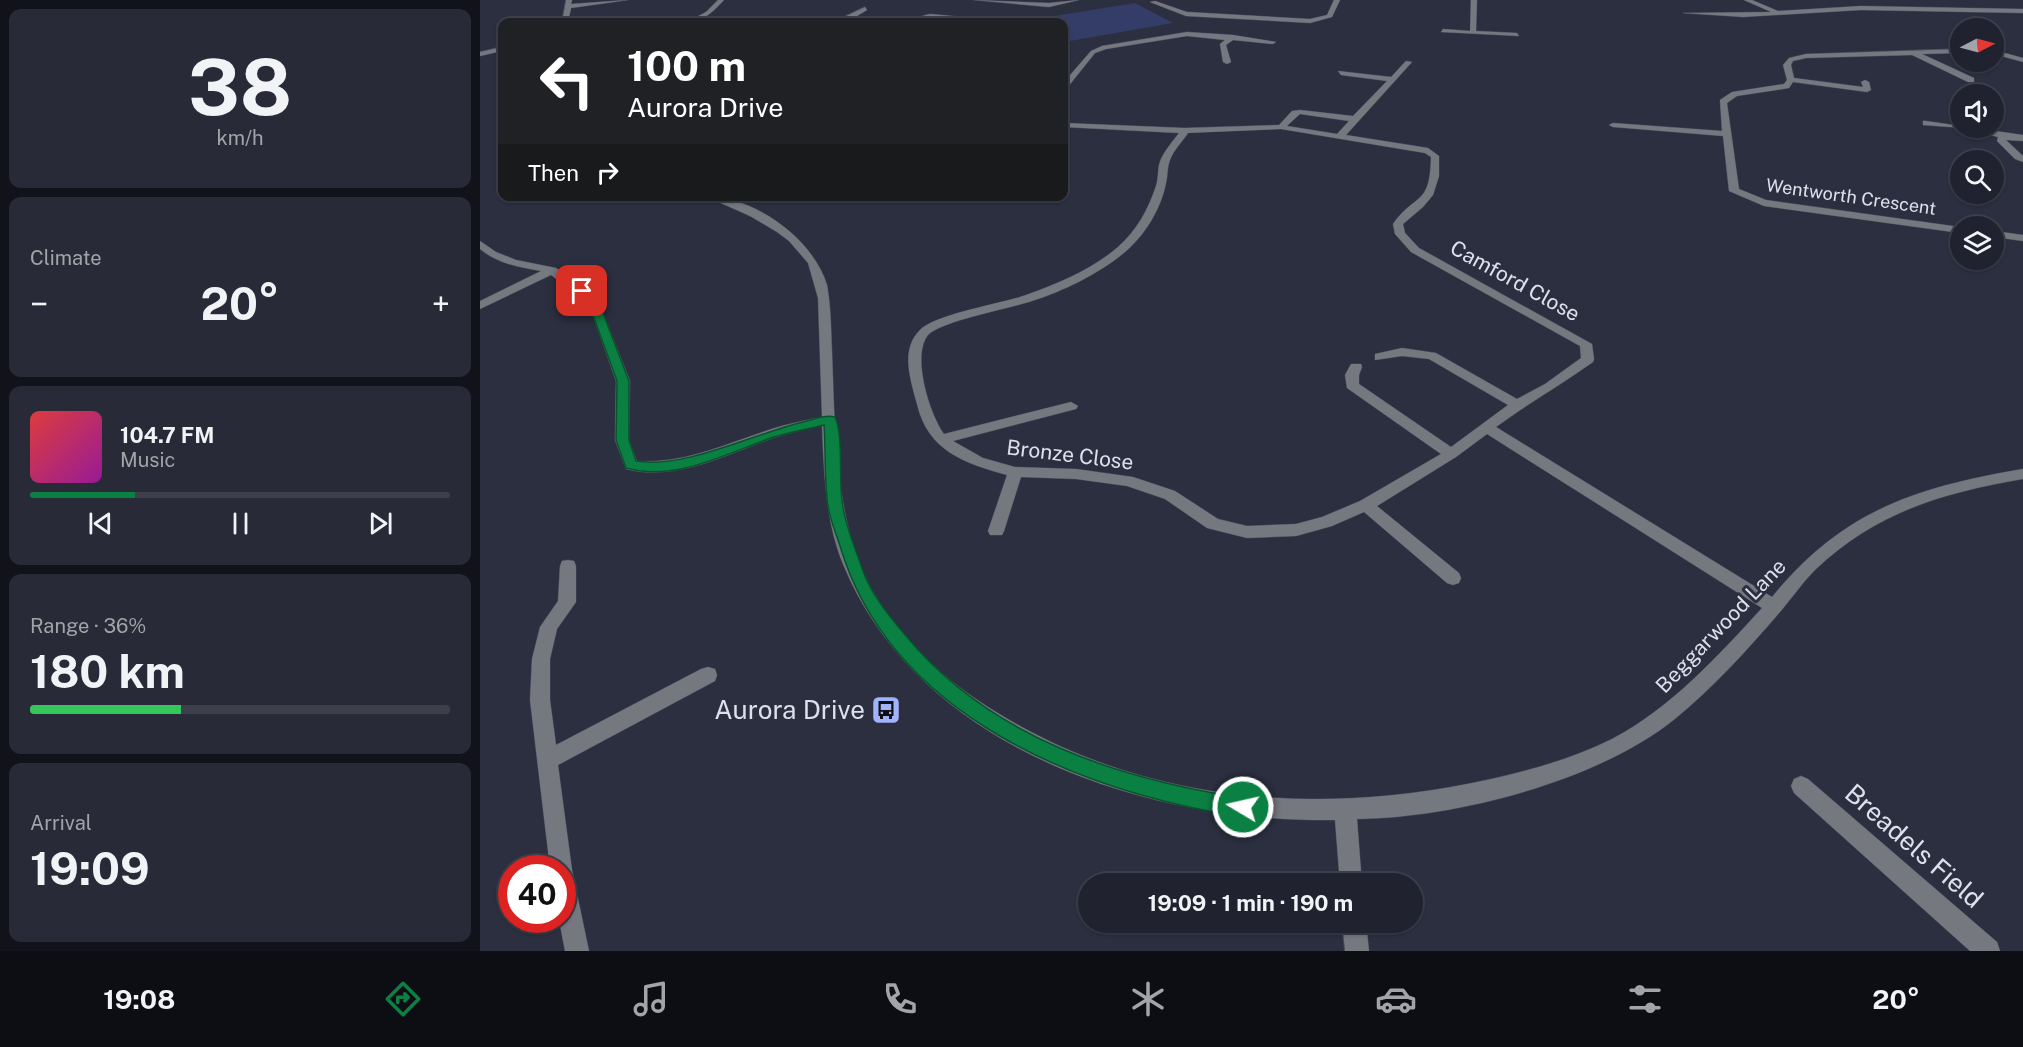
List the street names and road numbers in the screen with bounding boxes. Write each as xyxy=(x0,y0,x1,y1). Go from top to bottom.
street label: Wentworth Crescent xyxy=(1765,174,1937,219)
street label: Camford Close xyxy=(1446,235,1584,326)
street label: Bronze Close xyxy=(1005,434,1135,475)
street label: Beggarwood Lane xyxy=(1650,553,1791,698)
street label: Breadels Field xyxy=(1839,777,1990,914)

